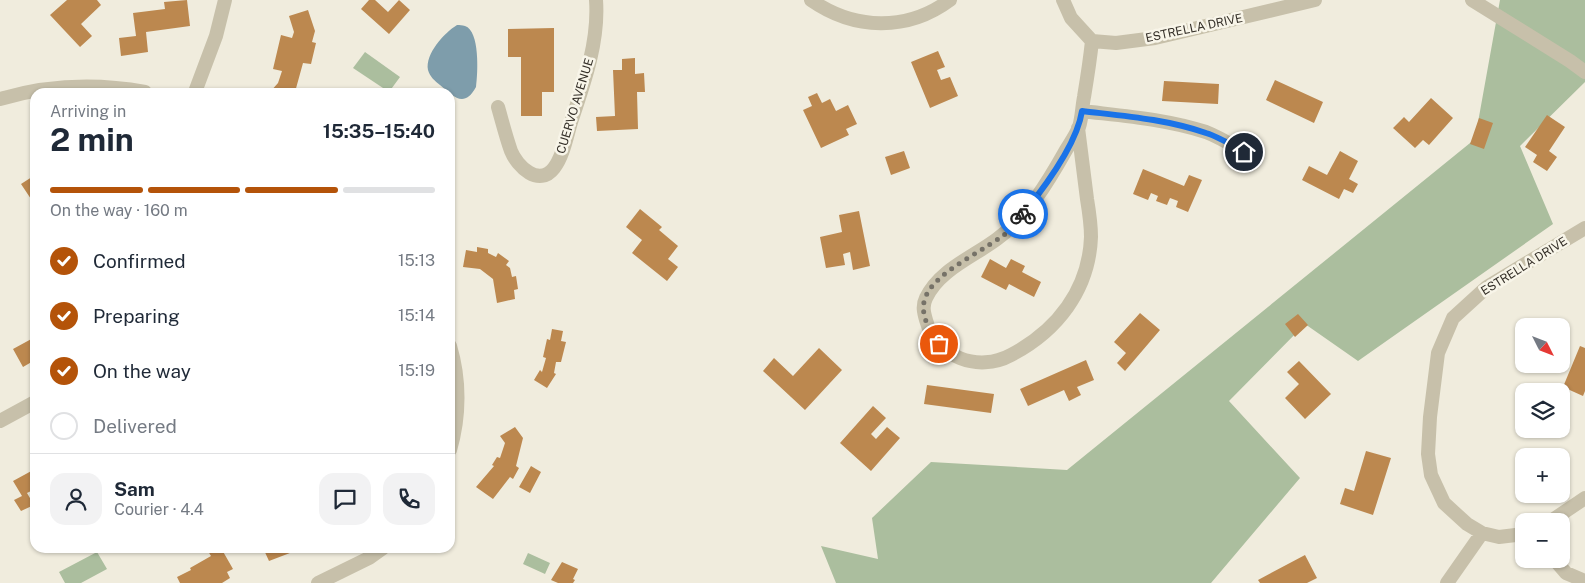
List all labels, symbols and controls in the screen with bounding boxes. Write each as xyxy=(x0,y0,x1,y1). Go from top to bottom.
street label: ESTRELLA DRIVE xyxy=(1144,11,1244,45)
street label: CUERVO AVENUE xyxy=(554,57,596,155)
text: Arriving in xyxy=(50,102,126,121)
text: 15:35–15:40 xyxy=(323,120,435,142)
text: 2 min xyxy=(50,121,134,158)
pin xyxy=(1223,131,1265,173)
icon: home xyxy=(1230,138,1258,166)
courier xyxy=(998,189,1048,239)
icon: bike xyxy=(1009,200,1037,228)
text: On the way · 160 m xyxy=(50,201,188,220)
street label: ESTRELLA DRIVE xyxy=(1478,234,1570,298)
icon: check xyxy=(50,247,78,275)
text: Confirmed xyxy=(93,250,186,272)
text: 15:13 xyxy=(398,251,435,270)
icon: check xyxy=(50,302,78,330)
text: Preparing xyxy=(93,305,180,327)
text: 15:14 xyxy=(398,306,435,325)
north arrow xyxy=(1515,318,1570,372)
map controls xyxy=(1515,318,1570,568)
pin xyxy=(918,323,960,365)
icon: bag xyxy=(925,330,953,358)
icon: check xyxy=(50,357,78,385)
text: On the way xyxy=(93,360,191,382)
text: 15:19 xyxy=(398,361,435,380)
button: layers xyxy=(1515,383,1570,438)
text: Delivered xyxy=(93,415,177,437)
button: + xyxy=(1515,448,1570,503)
button: person xyxy=(50,473,102,525)
button: chat xyxy=(319,473,371,525)
button: phone xyxy=(383,473,435,525)
text: Sam xyxy=(114,478,155,500)
text: Courier · 4.4 xyxy=(114,500,204,519)
button: − xyxy=(1515,513,1570,568)

